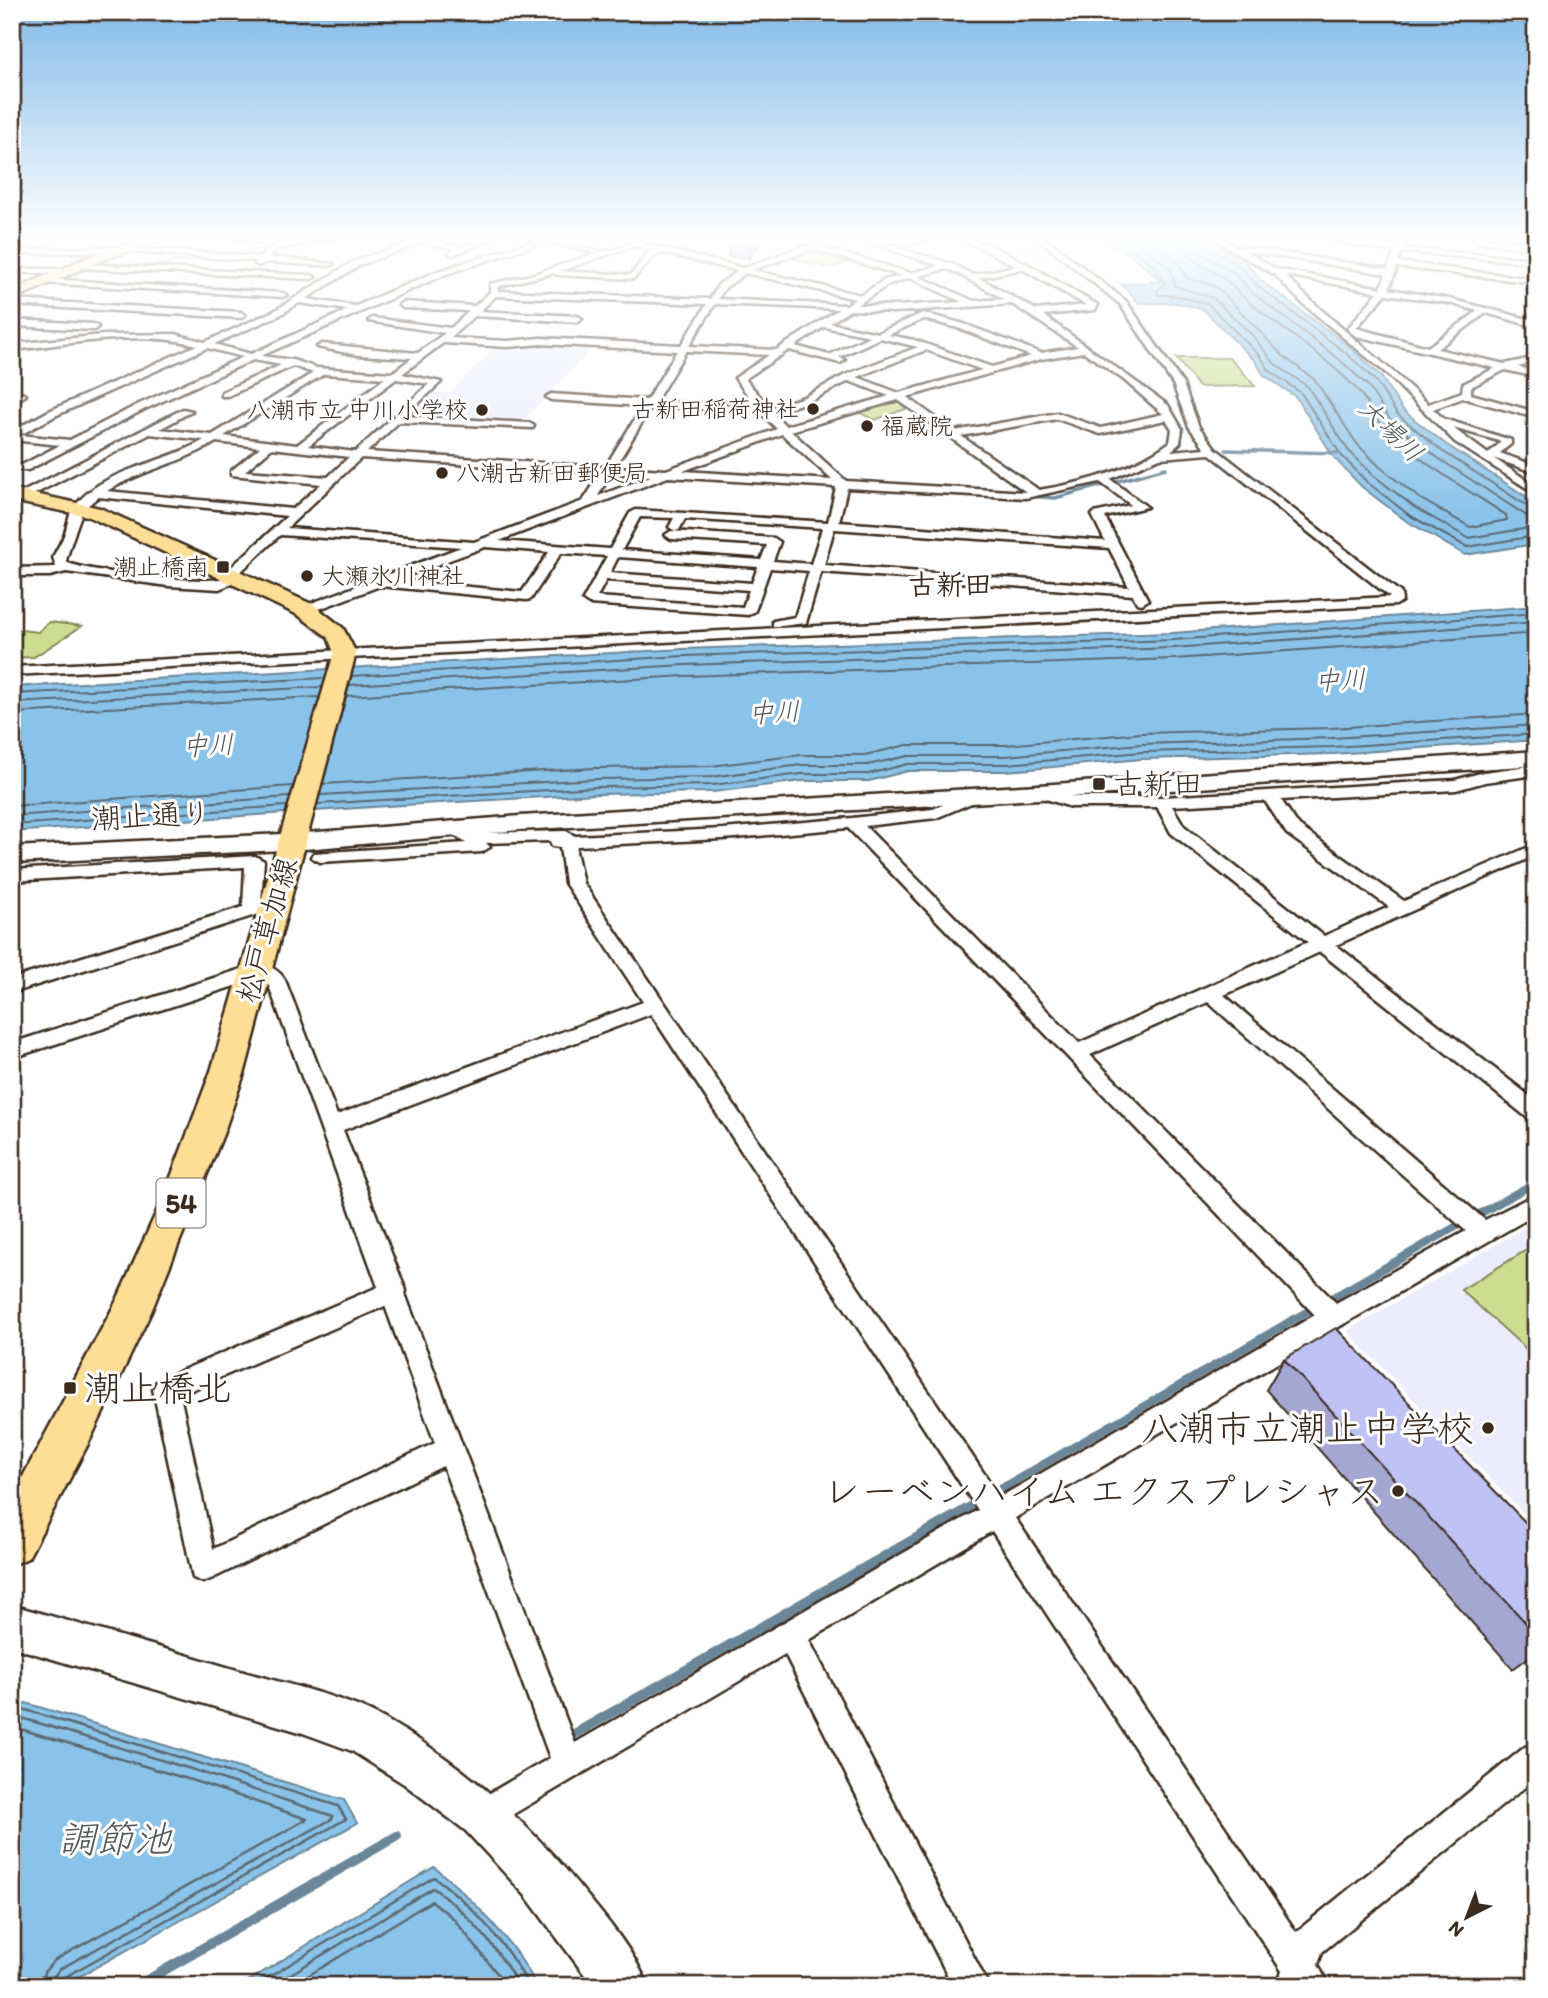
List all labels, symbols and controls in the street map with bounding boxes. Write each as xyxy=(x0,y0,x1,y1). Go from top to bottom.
water label: 大場川 xyxy=(1352,391,1430,469)
place label: 古新田稲荷神社 xyxy=(631,394,799,423)
place label: 八潮市立 中川小学校 xyxy=(247,395,468,424)
marker: 古新田稲荷神社 xyxy=(805,401,821,417)
marker: 八潮市立 中川小学校 xyxy=(474,402,490,418)
place label: 福蔵院 xyxy=(881,411,953,440)
marker: 福蔵院 xyxy=(859,418,875,434)
place label: 八潮古新田郵便局 xyxy=(456,458,648,487)
marker: 八潮古新田郵便局 xyxy=(434,465,450,481)
place label: 潮止橋南 xyxy=(113,552,209,581)
marker: 潮止橋南 xyxy=(215,559,231,575)
place label: 大瀬氷川神社 xyxy=(321,561,465,590)
district label: 古新田 xyxy=(908,567,992,601)
marker: 大瀬氷川神社 xyxy=(299,568,315,584)
water label: 中川 xyxy=(1313,663,1367,697)
water label: 中川 xyxy=(747,695,801,729)
water label: 中川 xyxy=(181,728,235,762)
place label: 古新田 xyxy=(1113,765,1203,802)
marker: 古新田 xyxy=(1091,776,1107,792)
street label: 潮止通り xyxy=(90,794,212,837)
street label: 松戸草加線 xyxy=(228,853,305,1007)
road number: 54 xyxy=(156,1178,206,1228)
place label: 潮止橋北 xyxy=(84,1366,232,1410)
marker: 潮止橋北 xyxy=(62,1380,78,1396)
place label: 八潮市立潮止中学校 xyxy=(1141,1406,1474,1450)
marker: 八潮市立潮止中学校 xyxy=(1480,1420,1496,1436)
place label: レーベンハイム エクスプレシャス xyxy=(823,1469,1384,1513)
marker: レーベンハイム エクスプレシャス xyxy=(1390,1483,1406,1499)
water label: 調節池 xyxy=(58,1816,173,1862)
north arrow xyxy=(1432,1882,1502,1952)
text: N xyxy=(1443,1916,1468,1942)

